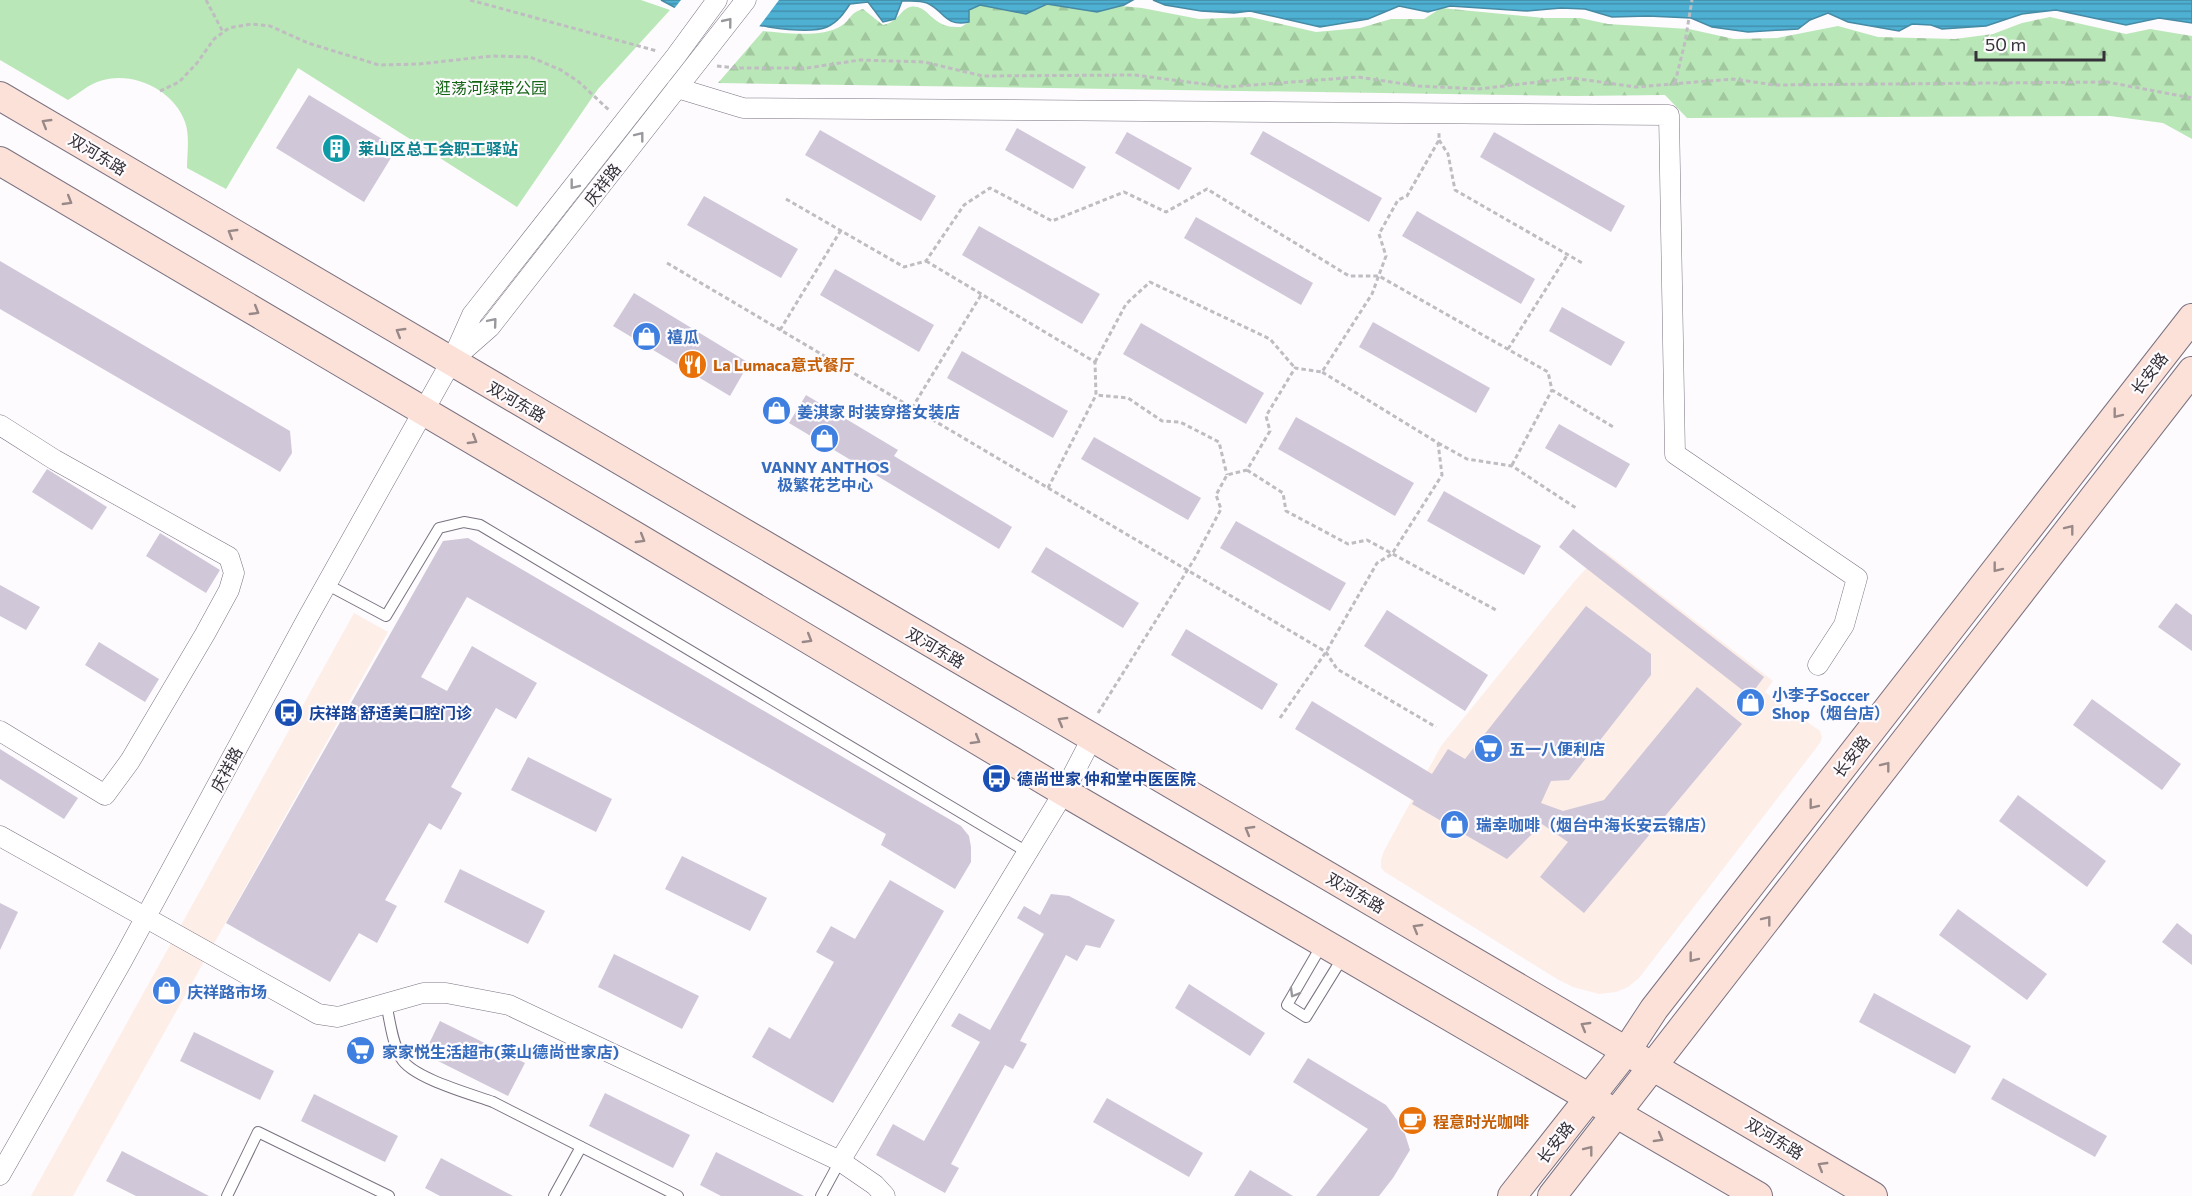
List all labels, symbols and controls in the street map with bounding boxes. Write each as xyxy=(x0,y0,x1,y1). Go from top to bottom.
one-way arrow xyxy=(721,18,732,29)
scale bar xyxy=(1976,24,2104,62)
text: 50 m xyxy=(1985,33,2026,55)
park label: 逛荡河绿带公园 xyxy=(435,78,547,97)
one-way arrow xyxy=(42,119,52,131)
street label: 双河东路 xyxy=(66,129,130,179)
building icon: 莱山区总工会职工驿站 xyxy=(321,132,353,164)
one-way arrow xyxy=(632,132,643,143)
place label: 莱山区总工会职工驿站 xyxy=(358,139,518,158)
street label: 庆祥路 xyxy=(580,159,624,209)
one-way arrow xyxy=(570,178,581,189)
one-way arrow xyxy=(62,194,73,205)
one-way arrow xyxy=(228,229,238,240)
one-way arrow xyxy=(248,303,259,315)
one-way arrow xyxy=(486,318,497,329)
shop icon: 禧瓜 xyxy=(630,320,662,352)
place label: 禧瓜 xyxy=(667,327,699,346)
one-way arrow xyxy=(396,328,406,339)
restaurant icon: La Lumaca意式餐厅 xyxy=(676,348,708,380)
street label: 长安路 xyxy=(2127,348,2171,398)
place label: La Lumaca意式餐厅 xyxy=(713,355,855,374)
street label: 双河东路 xyxy=(485,377,549,425)
shop icon: 姜淇家 时装穿搭女装店 xyxy=(760,395,792,427)
place label: 姜淇家 时装穿搭女装店 xyxy=(797,402,960,421)
one-way arrow xyxy=(2114,407,2125,418)
shop icon: VANNY ANTHOS 极繁花艺中心 xyxy=(809,422,841,454)
one-way arrow xyxy=(467,432,477,444)
place label: VANNY ANTHOS 极繁花艺中心 xyxy=(761,457,889,494)
one-way arrow xyxy=(2063,525,2074,536)
one-way arrow xyxy=(635,532,645,544)
one-way arrow xyxy=(1994,561,2005,572)
street label: 双河东路 xyxy=(904,623,968,671)
one-way arrow xyxy=(802,632,812,644)
place label: 小李子Soccer Shop（烟台店） xyxy=(1772,685,1890,722)
shop icon: 小李子Soccer Shop（烟台店） xyxy=(1735,687,1767,719)
bus stop icon: 庆祥路 舒适美口腔门诊 xyxy=(272,696,304,728)
place label: 庆祥路 舒适美口腔门诊 xyxy=(309,703,473,722)
one-way arrow xyxy=(1058,716,1068,728)
street label: 长安路 xyxy=(1829,731,1873,781)
one-way arrow xyxy=(970,732,980,744)
supermarket icon: 五一八便利店 xyxy=(1472,732,1504,764)
place label: 五一八便利店 xyxy=(1509,739,1605,758)
street label: 庆祥路 xyxy=(206,743,246,795)
bus stop icon: 德尚世家 仲和堂中医医院 xyxy=(980,762,1012,794)
one-way arrow xyxy=(1879,762,1890,773)
place label: 德尚世家 仲和堂中医医院 xyxy=(1017,769,1196,788)
one-way arrow xyxy=(1810,798,1821,809)
shop icon: 瑞幸咖啡（烟台中海长安云锦店） xyxy=(1439,808,1471,840)
place label: 瑞幸咖啡（烟台中海长安云锦店） xyxy=(1476,815,1716,834)
one-way arrow xyxy=(1245,825,1255,837)
street label: 双河东路 xyxy=(1324,868,1388,916)
one-way arrow xyxy=(1760,916,1771,927)
one-way arrow xyxy=(1413,924,1423,935)
one-way arrow xyxy=(1690,952,1701,963)
shop icon: 庆祥路市场 xyxy=(150,975,182,1007)
place label: 庆祥路市场 xyxy=(187,982,267,1001)
one-way arrow xyxy=(1290,987,1301,997)
one-way arrow xyxy=(1581,1022,1592,1034)
supermarket icon: 家家悦生活超市(莱山德尚世家店) xyxy=(345,1035,377,1067)
place label: 家家悦生活超市(莱山德尚世家店) xyxy=(382,1042,619,1061)
cafe icon: 程意时光咖啡 xyxy=(1396,1105,1428,1137)
place label: 程意时光咖啡 xyxy=(1433,1112,1529,1131)
street label: 双河东路 xyxy=(1743,1113,1807,1163)
street label: 长安路 xyxy=(1533,1117,1577,1167)
one-way arrow xyxy=(1653,1130,1663,1142)
one-way arrow xyxy=(1581,1146,1592,1157)
one-way arrow xyxy=(1818,1162,1828,1174)

